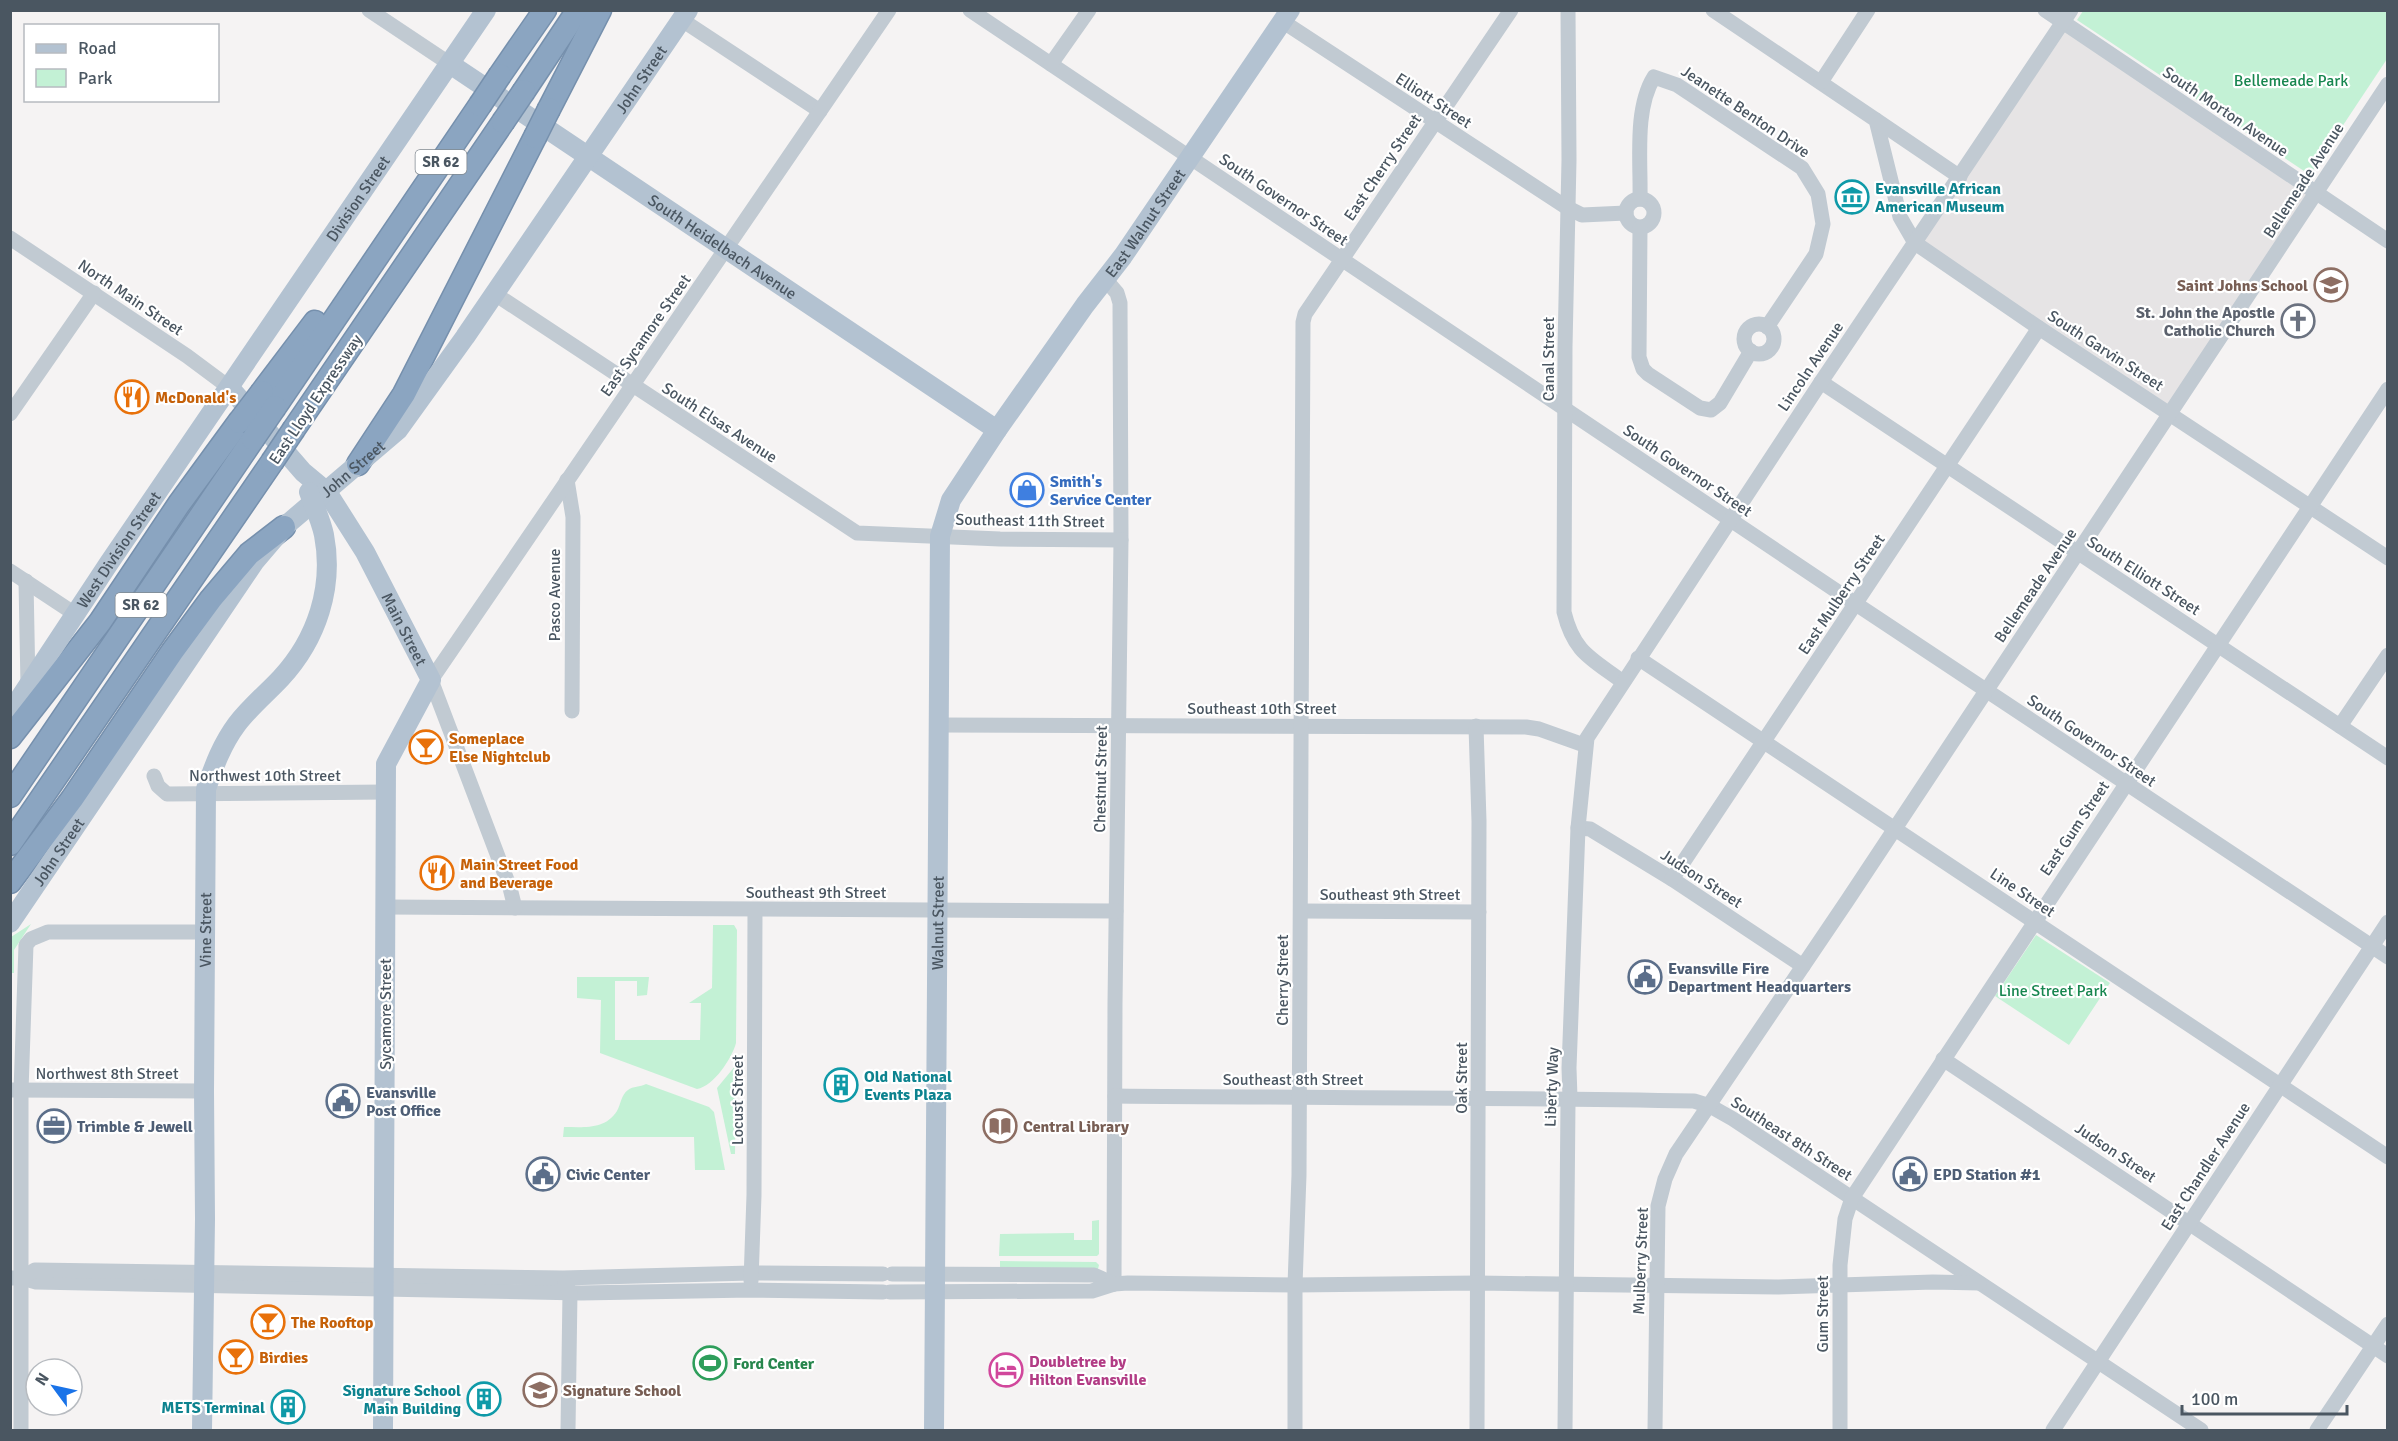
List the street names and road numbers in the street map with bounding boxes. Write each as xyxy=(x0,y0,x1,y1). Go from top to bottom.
street label: John Street xyxy=(611,42,672,118)
street label: Jeanette Benton Drive xyxy=(1677,61,1814,162)
street label: South Morton Avenue xyxy=(2159,62,2292,161)
street label: Elliott Street xyxy=(1391,69,1476,133)
street label: East Cherry Street xyxy=(1340,110,1426,225)
street label: Bellemeade Avenue xyxy=(2259,119,2349,242)
street label: South Governor Street xyxy=(1215,149,1352,251)
road number: SR 62 xyxy=(416,150,466,174)
street label: Division Street xyxy=(322,152,395,246)
street label: East Walnut Street xyxy=(1101,165,1190,282)
street label: South Heidelbach Avenue xyxy=(644,190,800,304)
street label: North Main Street xyxy=(74,255,187,341)
street label: East Sycamore Street xyxy=(596,270,696,401)
street label: South Garvin Street xyxy=(2044,306,2167,396)
street label: Canal Street xyxy=(1539,316,1559,401)
street label: Lincoln Avenue xyxy=(1773,318,1848,415)
street label: East Lloyd Expressway xyxy=(265,330,367,468)
street label: South Elsas Avenue xyxy=(658,378,781,468)
street label: South Governor Street xyxy=(1619,420,1756,522)
street label: John Street xyxy=(317,436,390,502)
street label: West Division Street xyxy=(73,488,166,613)
street label: Southeast 11th Street xyxy=(955,510,1105,532)
street label: Bellemeade Avenue xyxy=(1990,525,2081,647)
street label: East Mulberry Street xyxy=(1794,530,1890,659)
street label: South Elliott Street xyxy=(2083,532,2204,620)
street label: Pasco Avenue xyxy=(545,548,565,642)
street label: Main Street xyxy=(377,589,431,670)
road number: SR 62 xyxy=(116,593,166,617)
street label: South Governor Street xyxy=(2023,690,2160,792)
street label: Southeast 10th Street xyxy=(1187,699,1337,719)
street label: Chestnut Street xyxy=(1090,725,1112,833)
street label: Northwest 10th Street xyxy=(189,766,341,786)
street label: East Gum Street xyxy=(2036,777,2114,880)
street label: John Street xyxy=(29,814,89,890)
street label: Judson Street xyxy=(1657,845,1747,913)
street label: Line Street xyxy=(1986,864,2059,922)
street label: Walnut Street xyxy=(928,875,949,970)
street label: Southeast 9th Street xyxy=(746,883,887,903)
street label: Southeast 9th Street xyxy=(1320,885,1461,905)
street label: Vine Street xyxy=(196,892,216,968)
street label: Cherry Street xyxy=(1273,934,1293,1026)
street label: Sycamore Street xyxy=(376,958,396,1070)
street label: Oak Street xyxy=(1452,1042,1472,1114)
street label: Liberty Way xyxy=(1541,1046,1563,1127)
street label: Locust Street xyxy=(728,1054,748,1145)
street label: Northwest 8th Street xyxy=(35,1064,179,1084)
street label: Southeast 8th Street xyxy=(1223,1070,1364,1090)
street label: Southeast 8th Street xyxy=(1727,1092,1856,1186)
street label: East Chandler Avenue xyxy=(2157,1099,2255,1234)
street label: Judson Street xyxy=(2071,1118,2160,1188)
street label: Mulberry Street xyxy=(1629,1206,1653,1315)
street label: Gum Street xyxy=(1813,1275,1833,1353)

